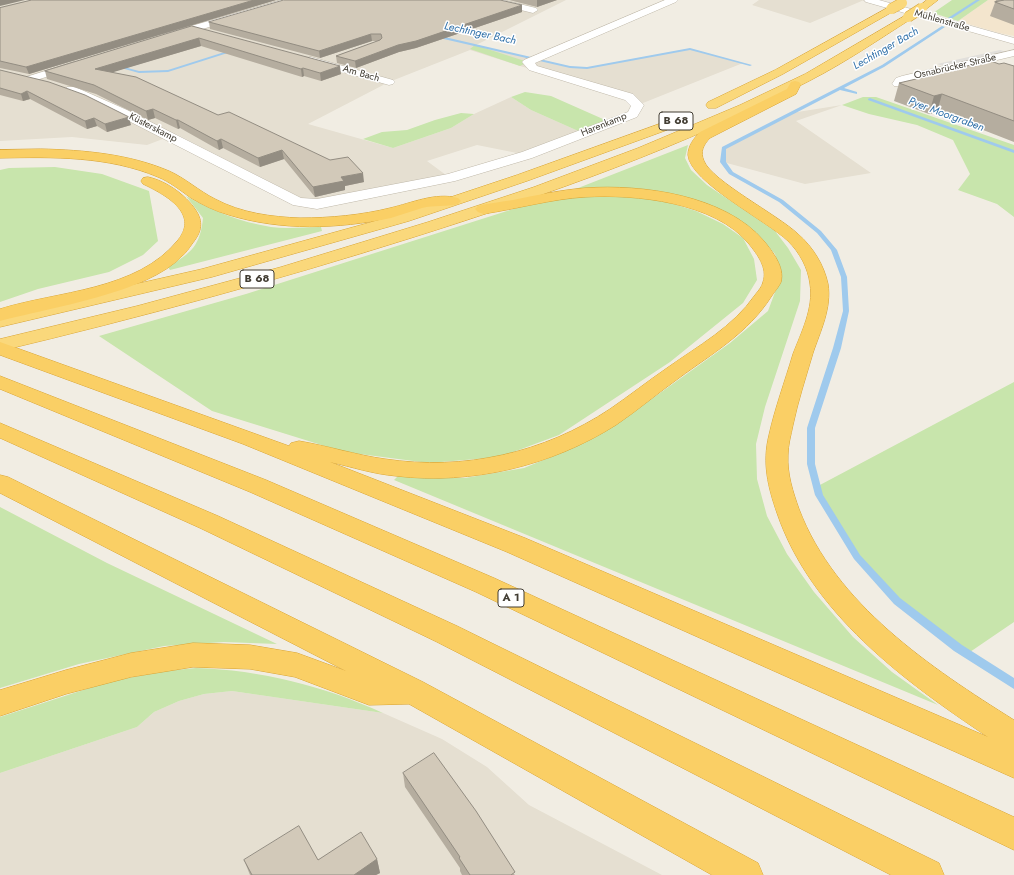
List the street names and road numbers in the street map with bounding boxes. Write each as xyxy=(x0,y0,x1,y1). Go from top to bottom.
street label: Mühlenstraße xyxy=(913,7,971,35)
street label: Osnabrücker Straße xyxy=(913,52,997,82)
street label: Am Bach xyxy=(341,63,381,85)
street label: Harenkamp xyxy=(579,110,629,140)
street label: Küsterskamp xyxy=(127,111,179,145)
road number: B 68 xyxy=(659,112,693,130)
road number: B 68 xyxy=(240,270,274,288)
road number: A 1 xyxy=(498,589,524,607)

